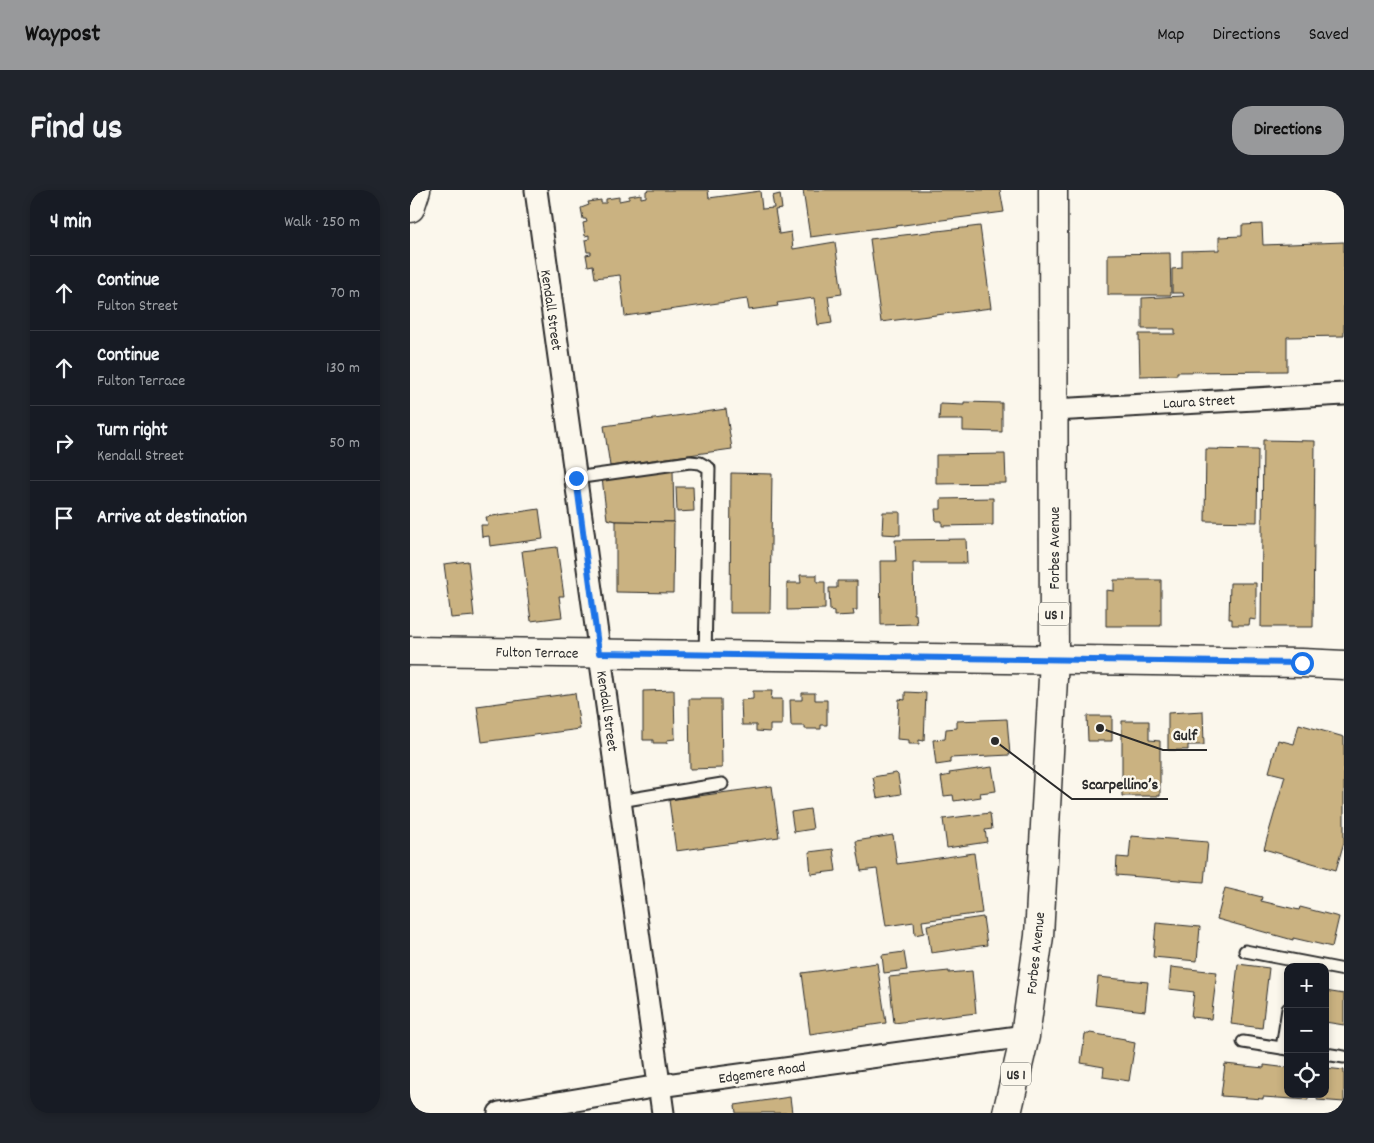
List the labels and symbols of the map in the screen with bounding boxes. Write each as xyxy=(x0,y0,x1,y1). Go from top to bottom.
street label: Kendall Street xyxy=(533,268,567,353)
street label: Laura Street xyxy=(1163,390,1236,416)
route end xyxy=(565,467,588,490)
street label: Forbes Avenue xyxy=(1045,506,1067,589)
road number: US 1 xyxy=(1039,602,1069,626)
street label: Fulton Terrace xyxy=(495,642,579,666)
route start xyxy=(1291,652,1314,675)
street label: Kendall Street xyxy=(589,669,623,754)
callout: Gulf xyxy=(1163,719,1207,750)
text: Gulf xyxy=(1173,725,1199,748)
callout: Scarpellino’s xyxy=(1072,768,1168,799)
text: Scarpellino’s xyxy=(1082,774,1158,797)
street label: Forbes Avenue xyxy=(1022,910,1052,996)
street label: Edgemere Road xyxy=(717,1057,807,1091)
road number: US 1 xyxy=(1001,1062,1031,1086)

